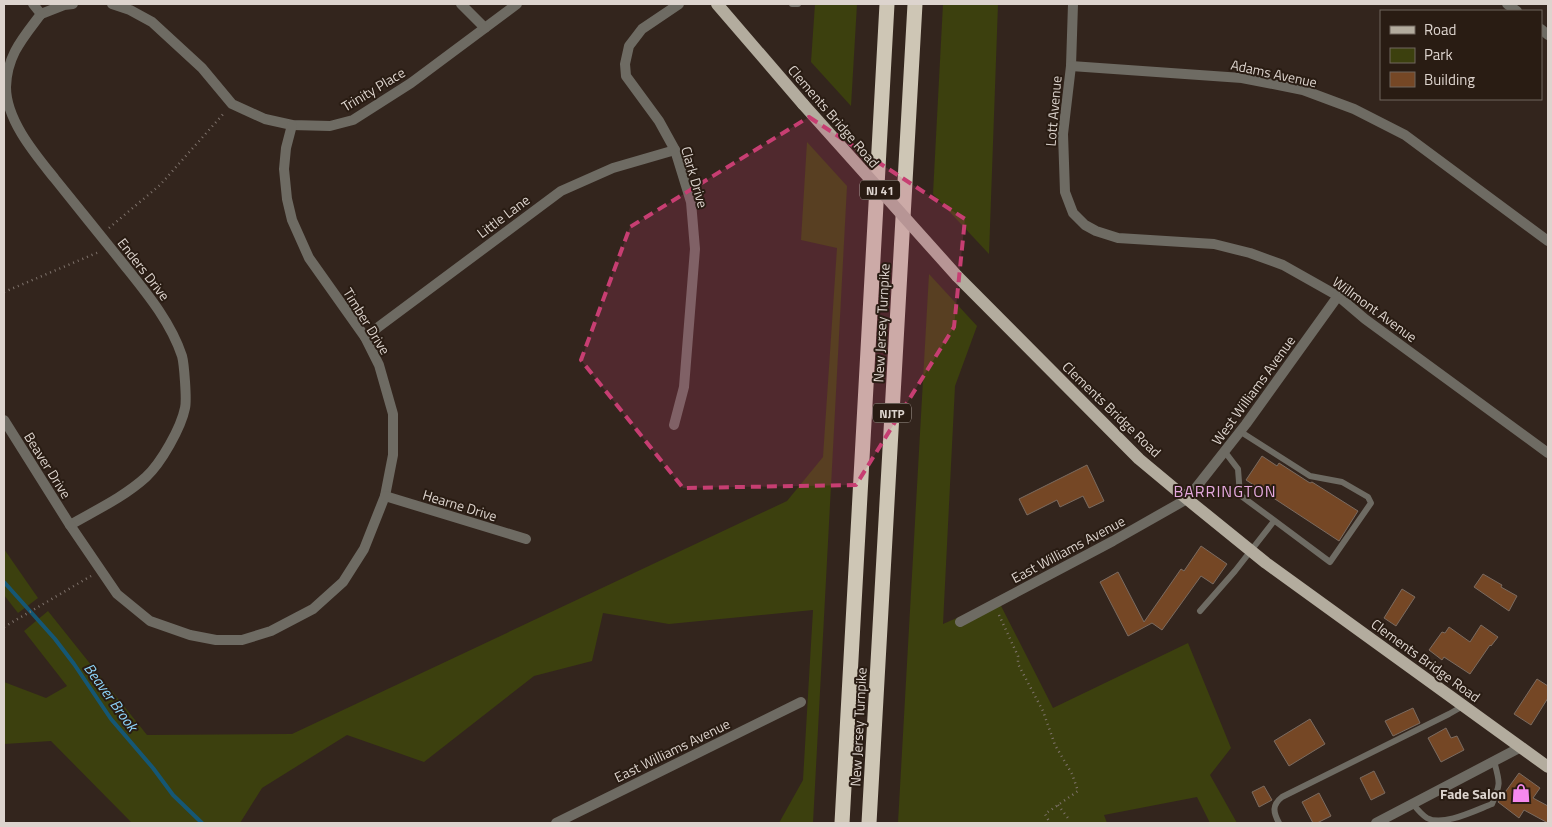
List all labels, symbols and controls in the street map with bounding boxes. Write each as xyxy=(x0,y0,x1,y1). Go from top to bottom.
legend xyxy=(1380,10,1542,100)
text: Road xyxy=(1424,18,1456,41)
text: Park xyxy=(1424,43,1453,66)
street label: Adams Avenue xyxy=(1229,54,1319,92)
street label: Clements Bridge Road xyxy=(783,60,885,172)
street label: Trinity Place xyxy=(337,62,409,116)
text: Building xyxy=(1424,68,1475,91)
street label: Lott Avenue xyxy=(1039,75,1067,147)
street label: Clark Drive xyxy=(676,144,714,210)
road number: NJ 41 xyxy=(860,180,900,200)
street label: Little Lane xyxy=(472,189,534,243)
street label: Enders Drive xyxy=(113,233,175,305)
street label: New Jersey Turnpike xyxy=(867,263,895,383)
street label: Willmont Avenue xyxy=(1328,271,1422,347)
street label: Timber Drive xyxy=(338,284,396,358)
street label: West Williams Avenue xyxy=(1206,331,1300,449)
street label: Clements Bridge Road xyxy=(1058,356,1166,462)
road number: NJTP xyxy=(873,403,911,422)
street label: Beaver Drive xyxy=(19,428,77,502)
district label: BARRINGTON xyxy=(1173,479,1277,503)
street label: Hearne Drive xyxy=(420,484,500,526)
street label: East Williams Avenue xyxy=(1007,510,1129,588)
street label: Clements Bridge Road xyxy=(1367,613,1485,707)
water label: Beaver Brook xyxy=(78,658,145,738)
street label: New Jersey Turnpike xyxy=(844,667,872,787)
street label: East Williams Avenue xyxy=(611,713,733,787)
shop icon: Fade Salon xyxy=(1510,782,1532,804)
place label: Fade Salon xyxy=(1440,783,1506,804)

